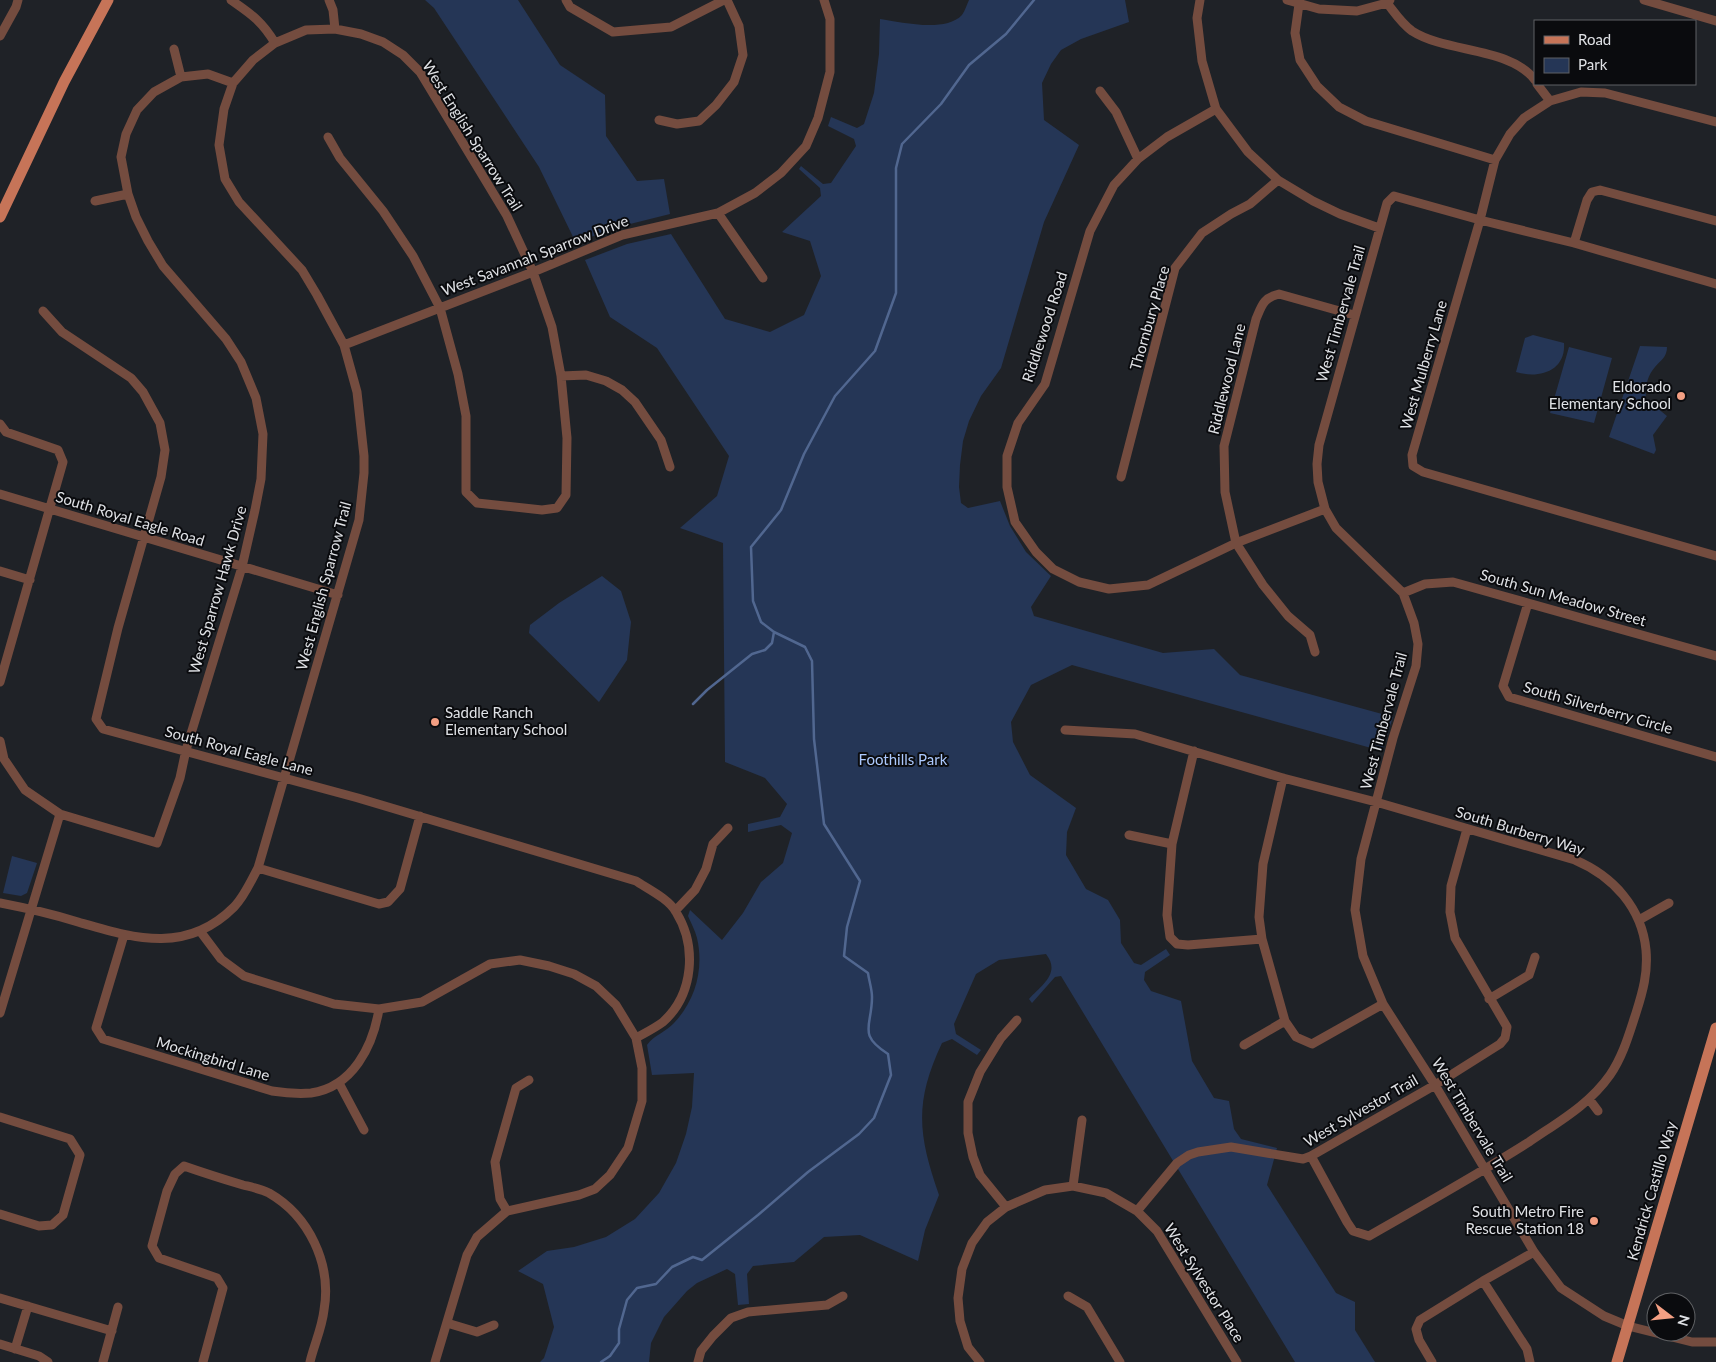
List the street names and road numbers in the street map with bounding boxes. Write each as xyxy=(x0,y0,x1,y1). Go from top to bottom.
street label: West English Sparrow Trail xyxy=(419,57,526,214)
street label: West Savannah Sparrow Drive xyxy=(439,211,631,299)
street label: West Timbervale Trail xyxy=(1312,243,1368,384)
street label: Thornbury Place xyxy=(1126,263,1173,372)
street label: Riddlewood Road xyxy=(1018,269,1070,384)
street label: West Mulberry Lane xyxy=(1396,298,1450,432)
street label: Riddlewood Lane xyxy=(1204,321,1249,436)
street label: South Royal Eagle Road xyxy=(54,487,207,549)
street label: West English Sparrow Trail xyxy=(292,500,354,672)
street label: West Sparrow Hawk Drive xyxy=(184,503,250,676)
street label: South Sun Meadow Street xyxy=(1478,565,1649,630)
street label: West Timbervale Trail xyxy=(1356,650,1410,791)
street label: South Silverberry Circle xyxy=(1522,677,1675,737)
street label: South Royal Eagle Lane xyxy=(163,722,315,779)
street label: South Burberry Way xyxy=(1454,802,1587,858)
street label: Mockingbird Lane xyxy=(154,1032,272,1084)
street label: West Timbervale Trail xyxy=(1429,1054,1517,1185)
street label: West Sylvestor Trail xyxy=(1300,1070,1421,1150)
street label: Kendrick Castillo Way xyxy=(1623,1119,1680,1262)
street label: West Sylvestor Place xyxy=(1161,1220,1249,1345)

